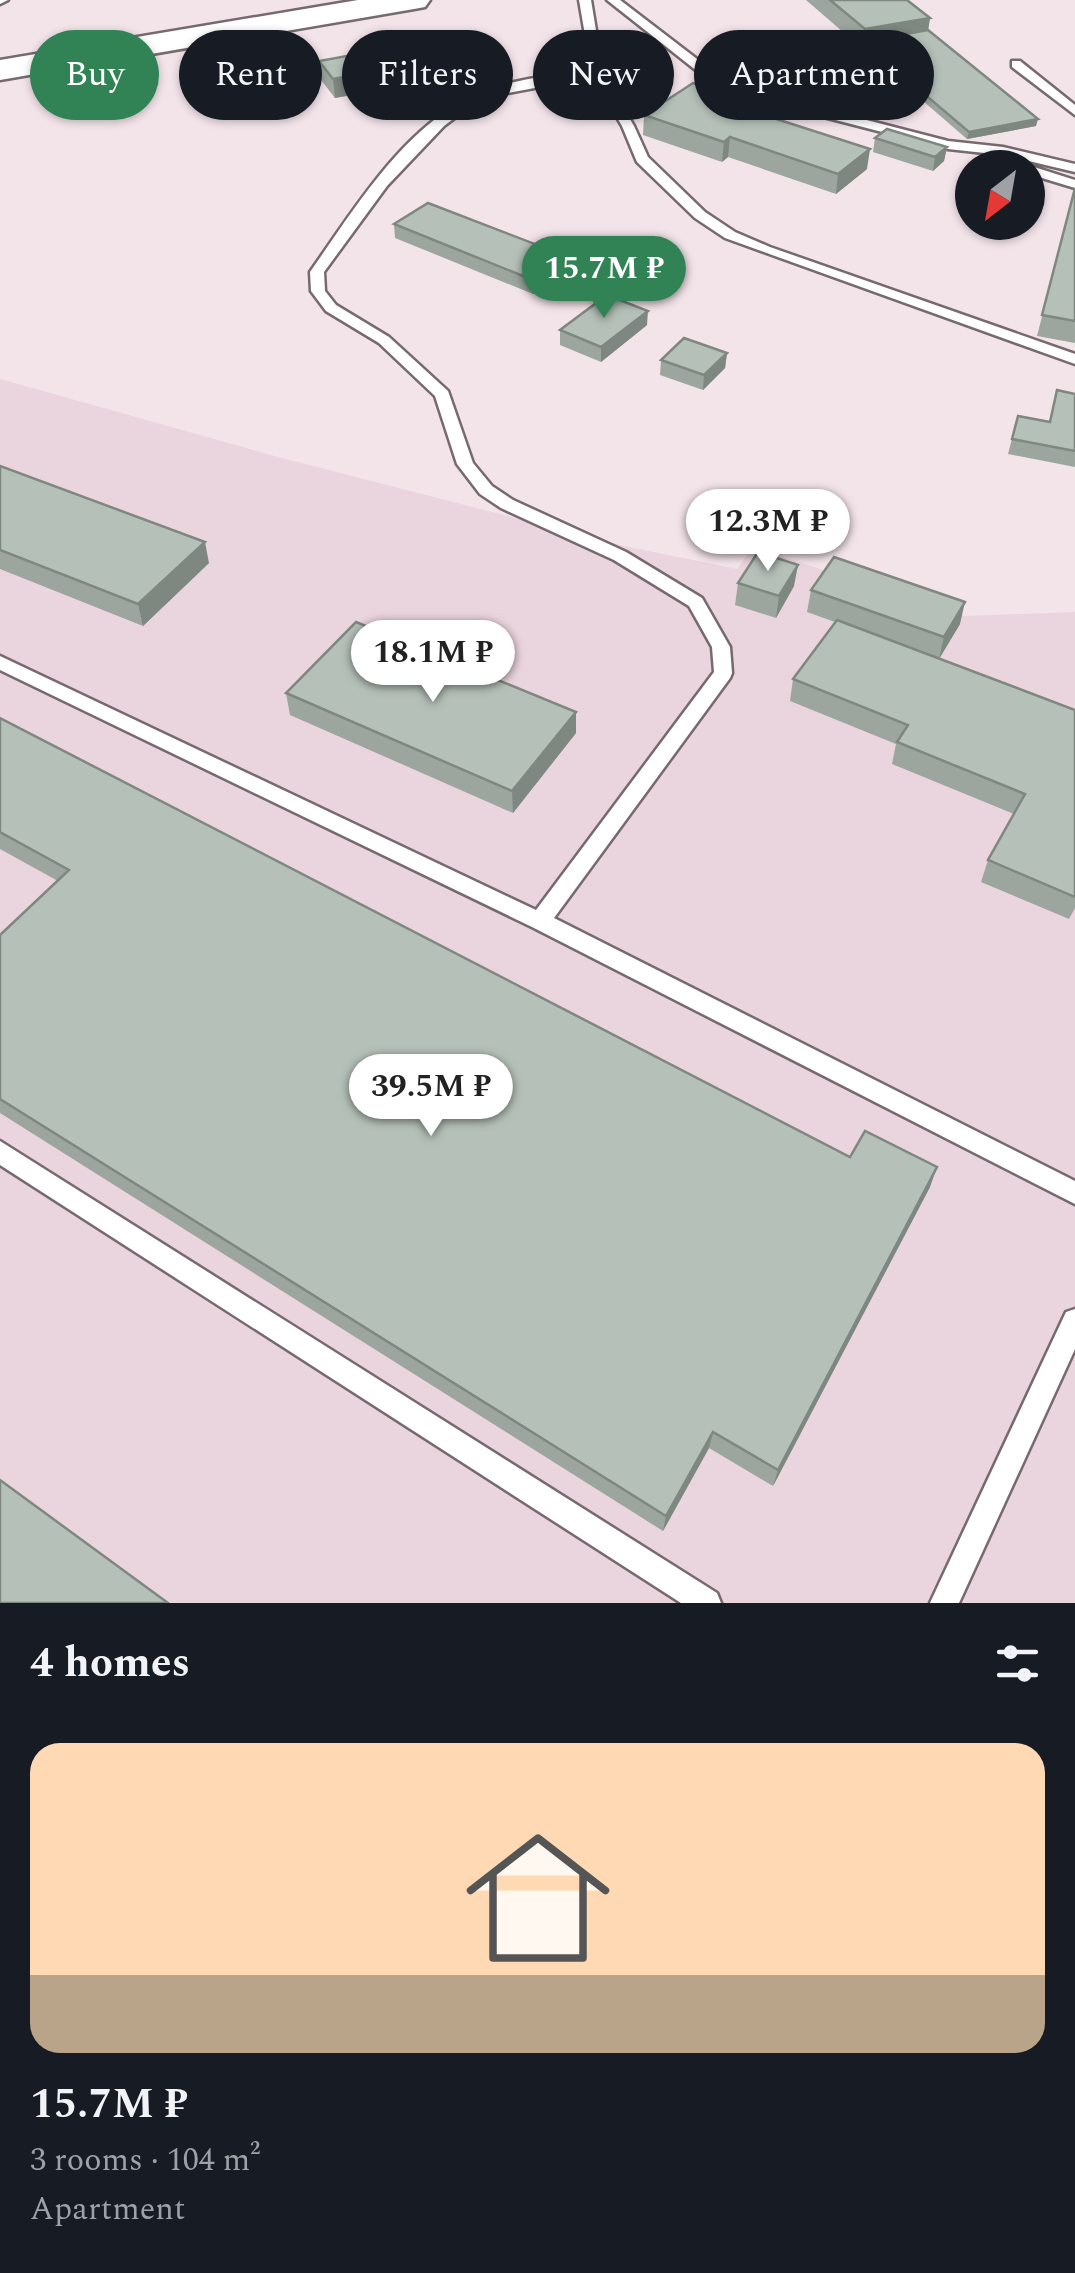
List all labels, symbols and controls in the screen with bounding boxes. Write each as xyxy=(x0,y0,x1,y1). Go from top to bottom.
chip: Buy xyxy=(30,30,159,120)
chip: Rent xyxy=(179,30,322,120)
chip: Filters xyxy=(342,30,513,120)
chip: New xyxy=(533,30,674,120)
chip: Apartment xyxy=(694,30,934,120)
north arrow xyxy=(955,150,1045,240)
map controls xyxy=(955,150,1045,240)
pin: 15.7M ₽ xyxy=(512,236,696,321)
text: 15.7M ₽ xyxy=(544,244,664,293)
pin: 12.3M ₽ xyxy=(676,489,860,574)
text: 12.3M ₽ xyxy=(708,497,828,546)
pin: 18.1M ₽ xyxy=(341,620,525,705)
text: 18.1M ₽ xyxy=(373,628,493,677)
pin: 39.5M ₽ xyxy=(339,1054,523,1139)
text: 39.5M ₽ xyxy=(371,1062,491,1111)
text: 4 homes xyxy=(30,1632,190,1695)
icon: filters xyxy=(990,1636,1045,1691)
icon: home xyxy=(448,1808,628,1988)
text: 15.7M ₽ xyxy=(30,2073,188,2136)
text: 3 rooms · 104 m² xyxy=(30,2136,260,2185)
text: Apartment xyxy=(30,2185,185,2234)

